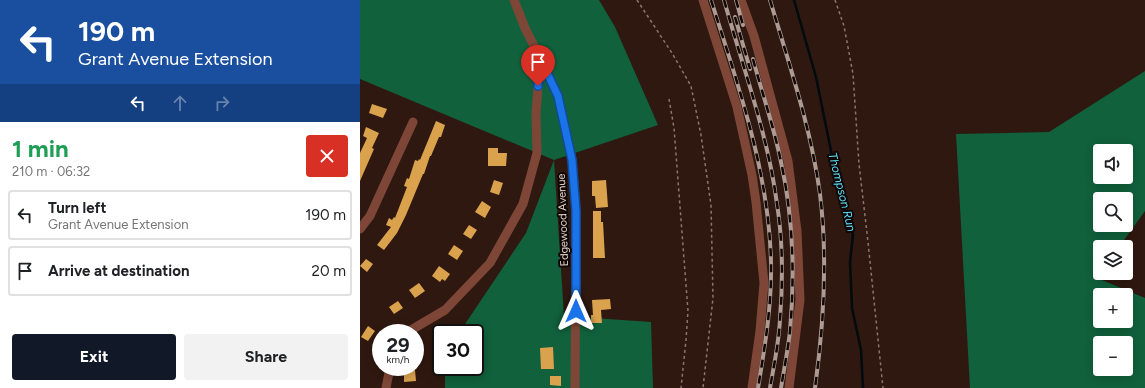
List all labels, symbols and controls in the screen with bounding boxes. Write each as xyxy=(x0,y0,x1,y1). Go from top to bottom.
text: 190 m xyxy=(78,14,155,48)
icon: left xyxy=(12,16,64,68)
pin xyxy=(521,45,555,86)
text: Grant Avenue Extension xyxy=(78,48,272,70)
icon: arrive xyxy=(527,51,549,73)
icon: left xyxy=(127,92,149,114)
icon: ahead xyxy=(169,92,191,114)
icon: right xyxy=(211,92,233,114)
text: 1 min xyxy=(12,134,69,163)
button: close xyxy=(306,135,348,177)
map controls xyxy=(1093,144,1133,376)
button: sound xyxy=(1093,144,1133,184)
water label: Thompson Run xyxy=(825,151,859,233)
text: 210 m · 06:32 xyxy=(12,164,90,179)
street label: Edgewood Avenue xyxy=(555,173,571,267)
button: search xyxy=(1093,192,1133,232)
text: Turn left xyxy=(48,199,106,217)
icon: left xyxy=(14,204,36,226)
text: 190 m xyxy=(305,206,346,224)
text: Grant Avenue Extension xyxy=(48,217,188,232)
button: layers xyxy=(1093,240,1133,280)
icon: arrive xyxy=(14,260,36,282)
text: Arrive at destination xyxy=(48,262,189,280)
text: 20 m xyxy=(312,262,346,280)
button: + xyxy=(1093,288,1133,328)
position arrow xyxy=(555,290,597,332)
speed limit sign: 30 xyxy=(432,324,484,376)
text: 29 xyxy=(386,333,410,357)
button: Exit xyxy=(12,334,176,380)
button: Share xyxy=(184,334,348,380)
button: − xyxy=(1093,336,1133,376)
text: km/h xyxy=(387,353,409,366)

